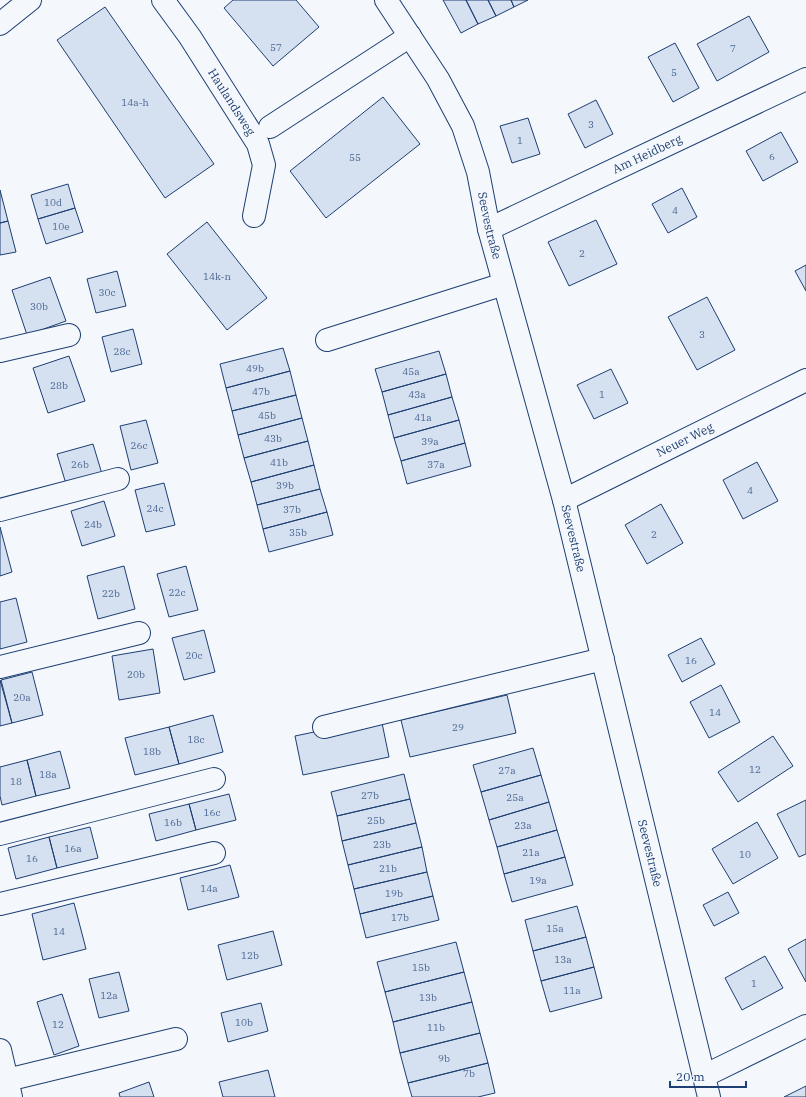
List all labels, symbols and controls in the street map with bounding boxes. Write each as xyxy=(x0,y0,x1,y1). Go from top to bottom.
house number: 57 xyxy=(270,41,282,54)
house number: 7 xyxy=(730,42,736,55)
street label: Haulandsweg xyxy=(205,66,259,139)
house number: 5 xyxy=(671,66,677,79)
house number: 14a-h xyxy=(121,96,149,109)
house number: 3 xyxy=(588,118,594,131)
street label: Am Heidberg xyxy=(610,131,685,177)
house number: 1 xyxy=(517,134,523,147)
house number: 6 xyxy=(769,150,775,163)
house number: 55 xyxy=(349,151,361,164)
street label: Seevestraße xyxy=(475,191,505,261)
house number: 10d xyxy=(44,196,62,209)
house number: 4 xyxy=(672,204,678,217)
house number: 10e xyxy=(52,220,70,233)
house number: 2 xyxy=(579,247,585,260)
house number: 14k-n xyxy=(203,270,232,283)
house number: 30c xyxy=(98,286,116,299)
house number: 30b xyxy=(30,300,48,313)
house number: 3 xyxy=(699,328,705,341)
house number: 28c xyxy=(113,345,131,358)
house number: 49b xyxy=(246,362,264,375)
house number: 45a xyxy=(402,365,420,378)
house number: 28b xyxy=(50,379,68,392)
house number: 47b xyxy=(252,385,270,398)
house number: 43a xyxy=(408,388,426,401)
house number: 1 xyxy=(599,388,605,401)
house number: 45b xyxy=(258,409,276,422)
house number: 41a xyxy=(414,411,432,424)
street label: Neuer Weg xyxy=(654,419,716,460)
house number: 43b xyxy=(264,432,282,445)
house number: 39a xyxy=(421,435,439,448)
house number: 26c xyxy=(130,439,148,452)
house number: 41b xyxy=(270,456,288,469)
house number: 26b xyxy=(71,458,89,471)
house number: 37a xyxy=(427,458,445,471)
house number: 39b xyxy=(276,479,294,492)
house number: 4 xyxy=(747,484,753,497)
house number: 24c xyxy=(146,502,164,515)
house number: 37b xyxy=(283,503,301,516)
street label: Seevestraße xyxy=(558,503,589,573)
house number: 24b xyxy=(84,518,102,531)
house number: 35b xyxy=(289,526,307,539)
house number: 2 xyxy=(651,528,657,541)
house number: 22c xyxy=(168,586,186,599)
house number: 22b xyxy=(102,587,120,600)
house number: 20c xyxy=(185,649,203,662)
house number: 16 xyxy=(685,654,697,667)
house number: 20b xyxy=(127,668,145,681)
house number: 20a xyxy=(13,691,31,704)
house number: 14 xyxy=(709,706,721,719)
house number: 29 xyxy=(452,721,464,734)
house number: 18c xyxy=(187,733,205,746)
house number: 18b xyxy=(143,745,161,758)
house number: 12 xyxy=(749,763,761,776)
house number: 27a xyxy=(498,764,516,777)
house number: 18a xyxy=(39,768,57,781)
house number: 18 xyxy=(10,775,22,788)
house number: 27b xyxy=(361,789,379,802)
house number: 25a xyxy=(506,791,524,804)
house number: 16c xyxy=(203,806,221,819)
house number: 25b xyxy=(367,814,385,827)
house number: 16b xyxy=(164,816,182,829)
street label: Seevestraße xyxy=(635,818,666,888)
house number: 23a xyxy=(514,819,532,832)
house number: 23b xyxy=(373,838,391,851)
house number: 16a xyxy=(64,842,82,855)
house number: 21a xyxy=(522,846,540,859)
house number: 10 xyxy=(739,848,751,861)
house number: 16 xyxy=(26,852,38,865)
house number: 21b xyxy=(379,862,397,875)
house number: 19a xyxy=(529,874,547,887)
house number: 14a xyxy=(200,882,218,895)
house number: 19b xyxy=(385,887,403,900)
house number: 17b xyxy=(391,911,409,924)
house number: 15a xyxy=(546,922,564,935)
house number: 14 xyxy=(53,925,65,938)
house number: 12b xyxy=(241,949,259,962)
house number: 13a xyxy=(554,953,572,966)
house number: 15b xyxy=(412,961,430,974)
house number: 1 xyxy=(751,977,757,990)
house number: 11a xyxy=(563,984,581,997)
house number: 12a xyxy=(100,989,118,1002)
house number: 13b xyxy=(419,991,437,1004)
house number: 10b xyxy=(235,1016,253,1029)
house number: 12 xyxy=(52,1018,64,1031)
house number: 11b xyxy=(427,1021,445,1034)
house number: 9b xyxy=(438,1052,450,1065)
scale bar xyxy=(670,1063,746,1089)
house number: 7b xyxy=(463,1067,475,1080)
text: 20 m xyxy=(676,1069,705,1084)

